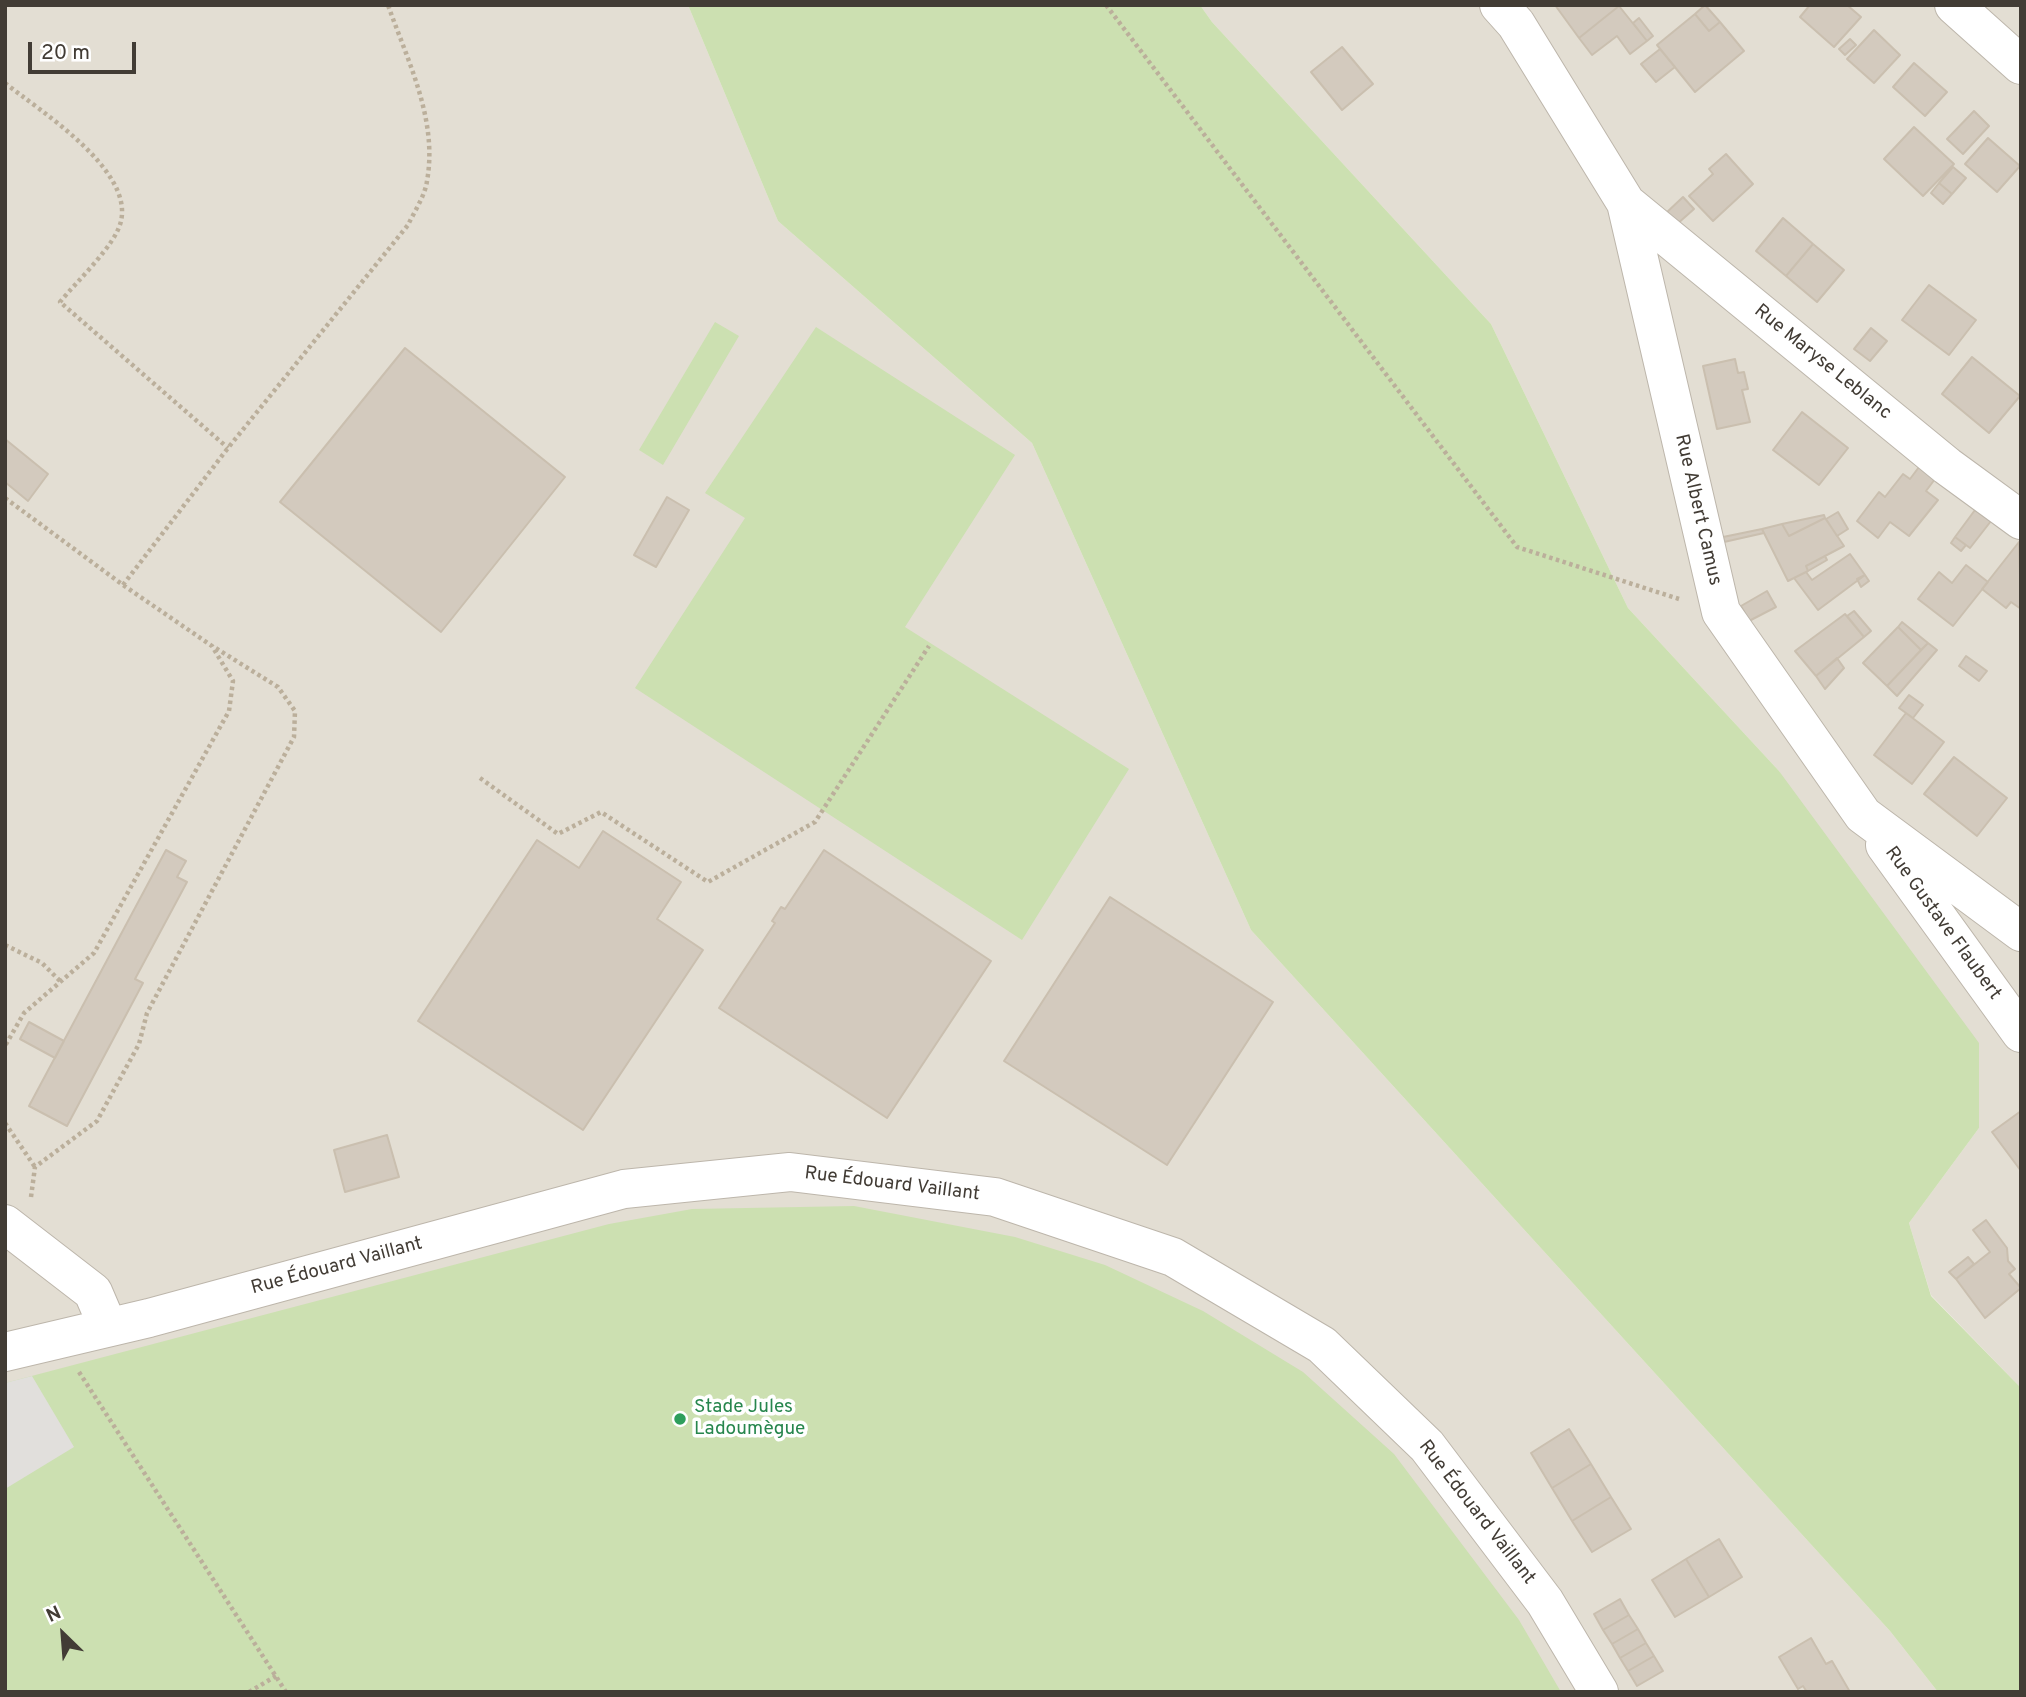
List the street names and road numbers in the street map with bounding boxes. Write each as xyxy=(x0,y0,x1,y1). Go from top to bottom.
street label: Rue Maryse Leblanc xyxy=(1749,301,1895,425)
street label: Rue Albert Camus xyxy=(1669,432,1725,588)
street label: Rue Gustave Flaubert xyxy=(1879,843,2005,1005)
street label: Rue Édouard Vaillant xyxy=(803,1163,981,1207)
street label: Rue Édouard Vaillant xyxy=(249,1233,425,1301)
street label: Rue Édouard Vaillant xyxy=(1413,1436,1539,1590)

